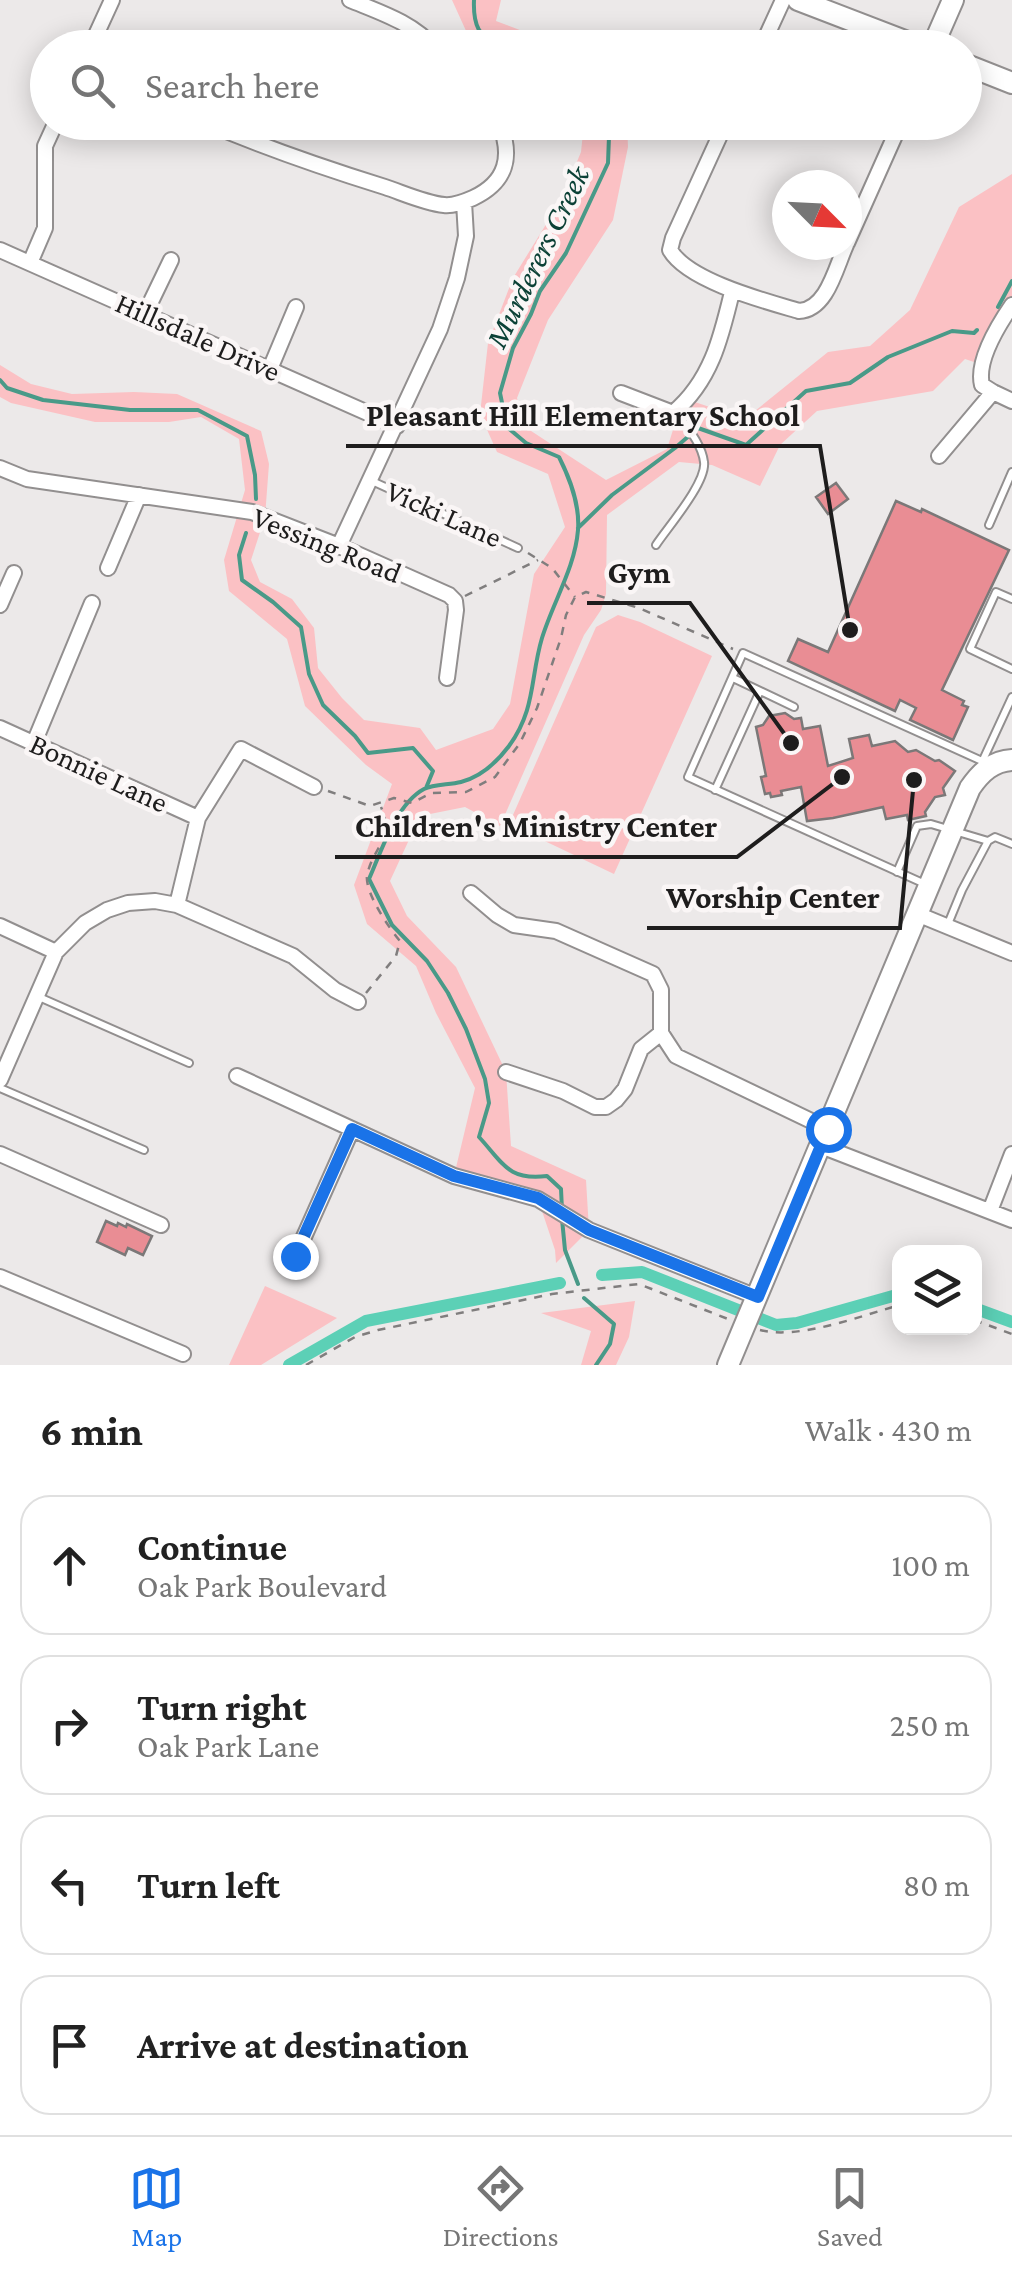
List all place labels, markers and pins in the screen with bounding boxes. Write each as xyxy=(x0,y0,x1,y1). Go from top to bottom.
callout: Pleasant Hill Elementary School xyxy=(346,384,820,446)
callout: Gym xyxy=(587,541,690,603)
callout: Children's Ministry Center xyxy=(335,795,737,857)
callout: Worship Center xyxy=(647,866,900,928)

